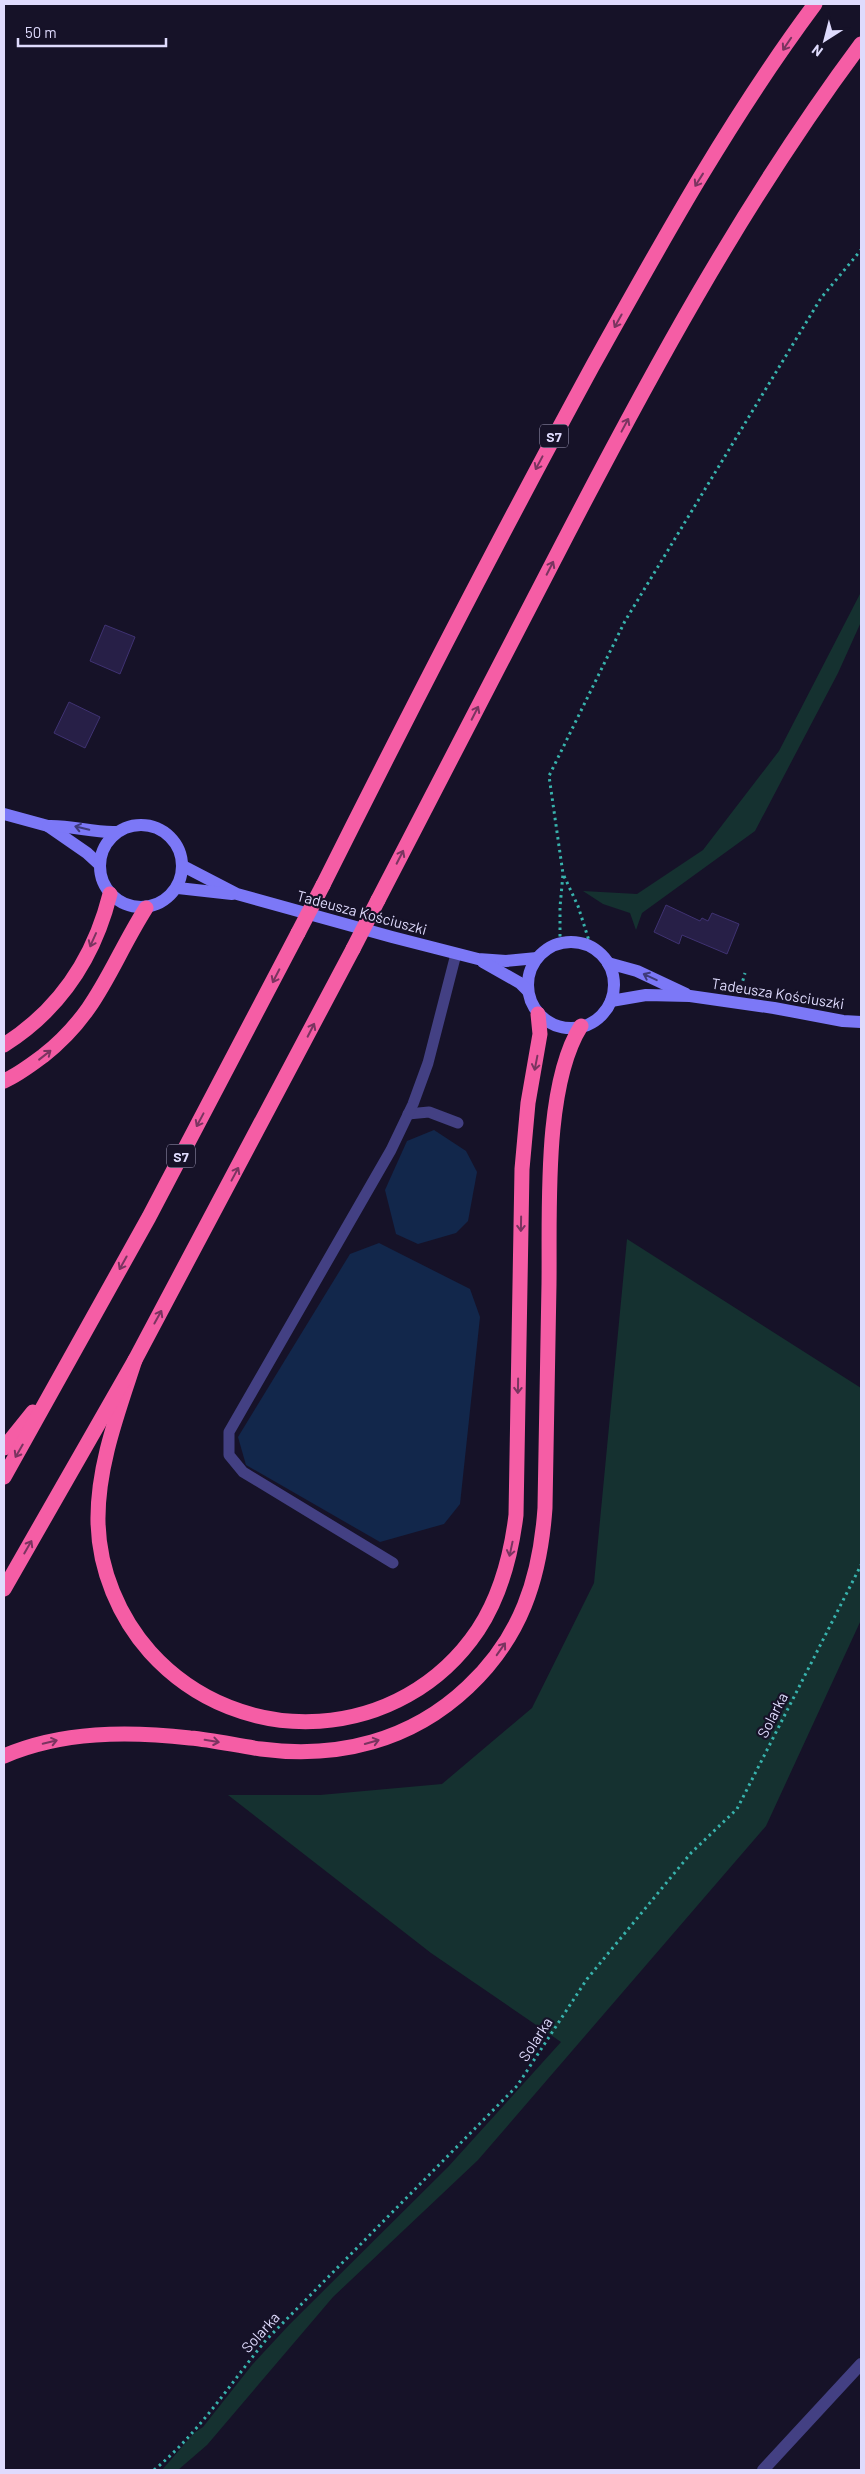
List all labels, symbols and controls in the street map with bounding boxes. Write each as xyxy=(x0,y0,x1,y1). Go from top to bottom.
scale bar xyxy=(18,15,165,47)
north arrow xyxy=(800,15,850,65)
text: 50 m xyxy=(25,23,57,41)
one-way arrow xyxy=(782,36,792,50)
text: N xyxy=(808,41,826,61)
one-way arrow xyxy=(694,173,704,187)
one-way arrow xyxy=(612,313,622,328)
one-way arrow xyxy=(621,418,631,432)
road number: S7 xyxy=(540,424,568,448)
one-way arrow xyxy=(534,456,544,470)
one-way arrow xyxy=(546,561,555,576)
one-way arrow xyxy=(470,705,480,720)
one-way arrow xyxy=(75,823,91,832)
one-way arrow xyxy=(396,850,405,865)
street label: Tadeusza Kościuszki xyxy=(295,886,429,938)
one-way arrow xyxy=(88,932,98,947)
one-way arrow xyxy=(271,969,281,984)
one-way arrow xyxy=(643,972,658,981)
street label: Tadeusza Kościuszki xyxy=(710,974,846,1012)
one-way arrow xyxy=(306,1023,316,1038)
one-way arrow xyxy=(38,1049,51,1060)
one-way arrow xyxy=(530,1054,540,1070)
one-way arrow xyxy=(195,1113,205,1128)
road number: S7 xyxy=(167,1144,195,1168)
one-way arrow xyxy=(231,1167,240,1182)
one-way arrow xyxy=(516,1216,526,1232)
one-way arrow xyxy=(118,1256,128,1270)
one-way arrow xyxy=(153,1310,163,1325)
one-way arrow xyxy=(513,1378,523,1394)
one-way arrow xyxy=(14,1443,24,1458)
one-way arrow xyxy=(505,1540,515,1556)
one-way arrow xyxy=(24,1541,34,1555)
one-way arrow xyxy=(496,1642,506,1656)
street label: Solarka xyxy=(753,1689,791,1741)
one-way arrow xyxy=(42,1737,58,1746)
one-way arrow xyxy=(203,1737,219,1747)
one-way arrow xyxy=(364,1737,380,1747)
street label: Solarka xyxy=(514,2014,556,2064)
street label: Solarka xyxy=(237,2308,283,2356)

